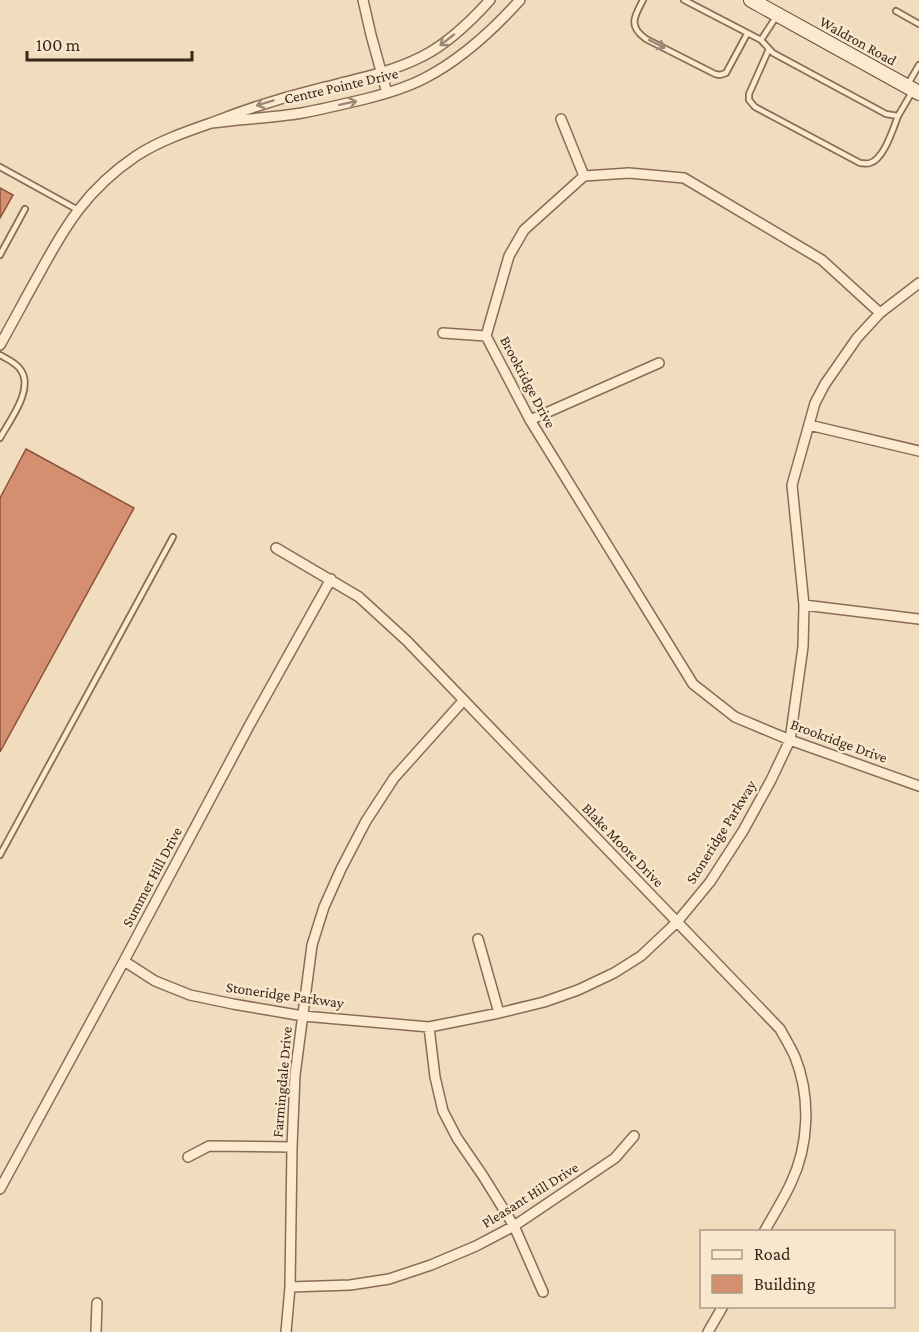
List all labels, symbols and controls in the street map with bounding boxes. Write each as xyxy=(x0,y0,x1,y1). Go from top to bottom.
street label: Waldron Road xyxy=(817,13,899,69)
scale bar xyxy=(27,24,192,62)
one-way arrow xyxy=(440,33,456,46)
text: 100 m xyxy=(36,35,81,55)
one-way arrow xyxy=(648,39,666,51)
street label: Centre Pointe Drive xyxy=(283,65,400,107)
one-way arrow xyxy=(338,96,357,108)
one-way arrow xyxy=(255,98,274,109)
street label: Brookridge Drive xyxy=(496,333,559,431)
street label: Brookridge Drive xyxy=(788,716,890,767)
street label: Stoneridge Parkway xyxy=(683,777,760,887)
street label: Blake Moore Drive xyxy=(579,800,667,890)
street label: Summer Hill Drive xyxy=(119,824,185,930)
street label: Stoneridge Parkway xyxy=(225,979,345,1012)
street label: Farmingdale Drive xyxy=(269,1025,296,1138)
street label: Pleasant Hill Drive xyxy=(479,1159,582,1231)
legend xyxy=(700,1230,895,1308)
text: Road xyxy=(754,1244,791,1264)
text: Building xyxy=(754,1274,816,1294)

